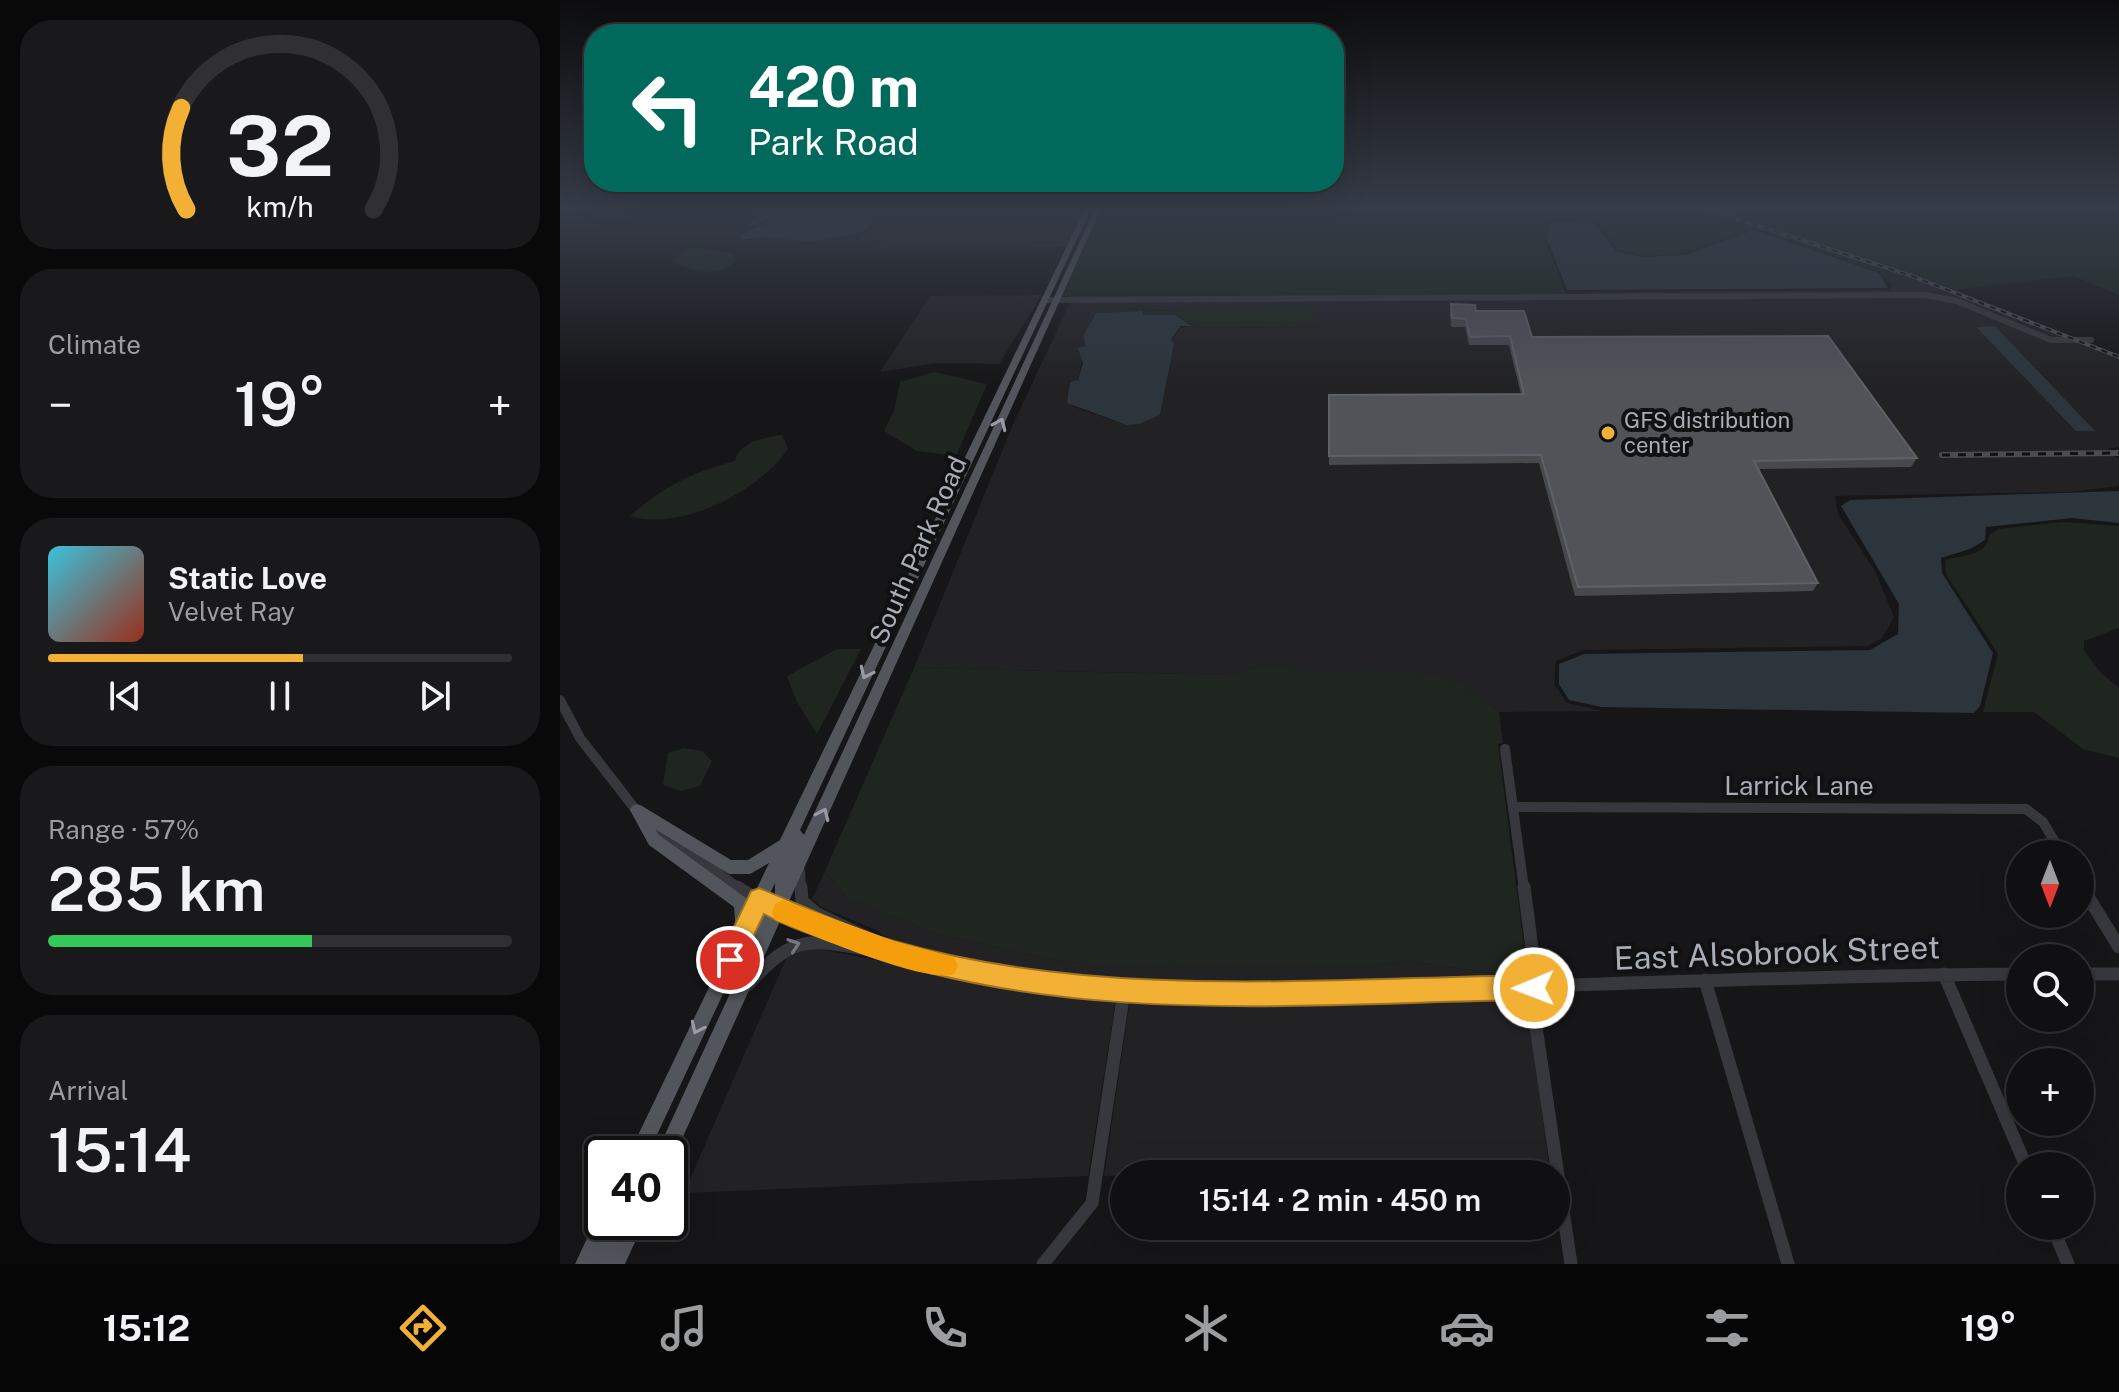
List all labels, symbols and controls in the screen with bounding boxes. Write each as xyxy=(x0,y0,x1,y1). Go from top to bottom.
text: 420 m xyxy=(748,54,919,120)
icon: left xyxy=(616,56,720,160)
text: 32 xyxy=(226,97,334,195)
text: Park Road xyxy=(748,121,919,163)
text: km/h xyxy=(246,191,314,224)
text: Climate xyxy=(48,329,141,360)
text: 19° xyxy=(234,369,326,440)
text: − xyxy=(48,379,72,431)
text: + xyxy=(488,379,512,431)
place label: GFS distribution center xyxy=(1624,407,1790,458)
one-way arrow xyxy=(990,418,1006,432)
marker: GFS distribution center xyxy=(1599,424,1617,442)
street label: South Park Road xyxy=(862,451,973,648)
text: Static Love xyxy=(168,560,327,596)
text: Velvet Ray xyxy=(168,596,295,627)
one-way arrow xyxy=(860,665,876,679)
icon: previous xyxy=(103,674,147,718)
icon: pause xyxy=(258,674,302,718)
icon: next xyxy=(413,674,457,718)
street label: Larrick Lane xyxy=(1724,770,1874,801)
one-way arrow xyxy=(813,807,829,822)
text: Range · 57% xyxy=(48,814,199,845)
north arrow xyxy=(2006,840,2094,928)
map controls xyxy=(2006,840,2094,1240)
text: 285 km xyxy=(48,854,265,925)
pin xyxy=(696,926,764,994)
street label: East Alsobrook Street xyxy=(1613,928,1941,977)
icon: arrive xyxy=(708,938,752,982)
one-way arrow xyxy=(787,938,801,954)
button: search xyxy=(2006,944,2094,1032)
position arrow xyxy=(1492,946,1576,1030)
one-way arrow xyxy=(691,1020,707,1035)
button: + xyxy=(2006,1048,2094,1136)
text: Arrival xyxy=(48,1075,128,1106)
text: 15:14 xyxy=(48,1115,191,1186)
speed limit sign: 40 xyxy=(584,1136,688,1240)
button: − xyxy=(2006,1152,2094,1240)
text: 15:14 · 2 min · 450 m xyxy=(1199,1182,1481,1218)
icon: directions xyxy=(395,1300,451,1356)
icon: music xyxy=(656,1300,712,1356)
icon: phone xyxy=(917,1300,973,1356)
icon: climate xyxy=(1178,1300,1234,1356)
icon: car xyxy=(1439,1300,1495,1356)
icon: filters xyxy=(1699,1300,1755,1356)
text: 15:12 xyxy=(102,1307,190,1349)
text: 19° xyxy=(1960,1307,2016,1349)

